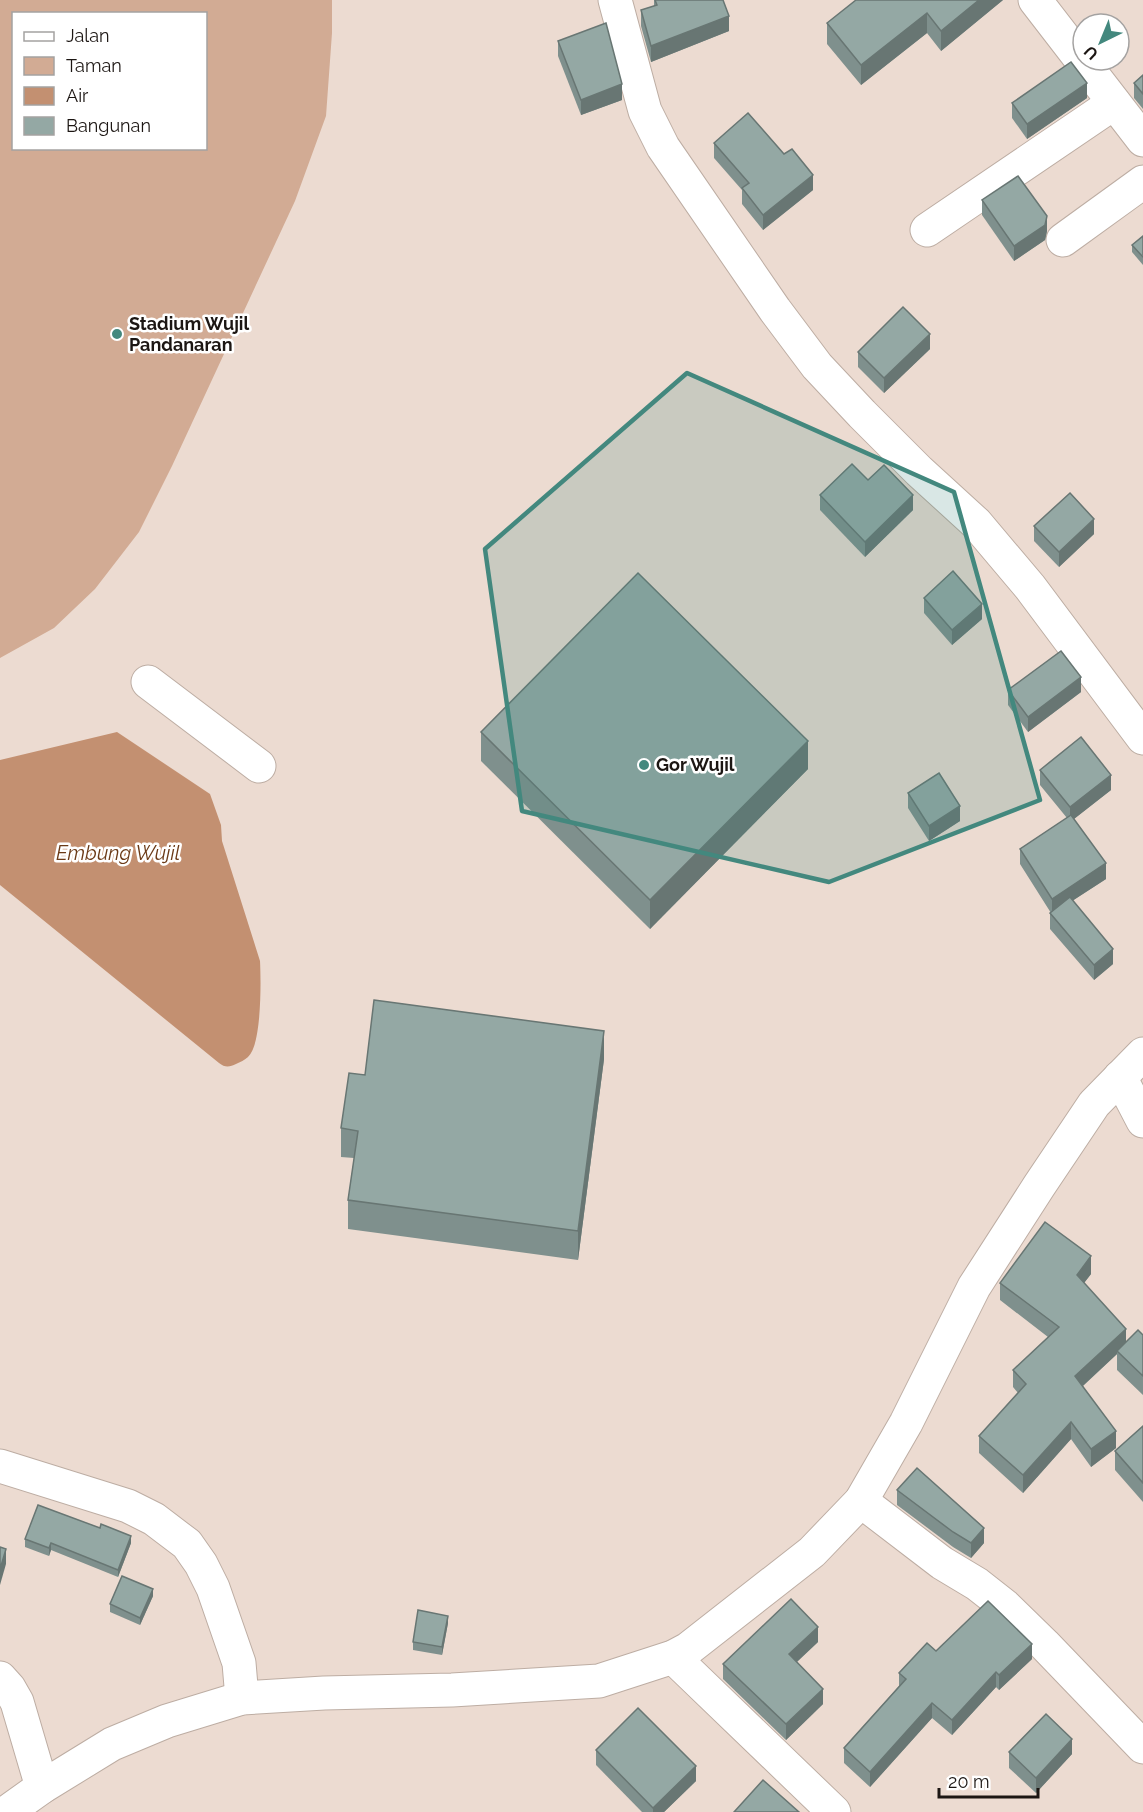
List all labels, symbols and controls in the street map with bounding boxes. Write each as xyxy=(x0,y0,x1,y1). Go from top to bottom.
legend xyxy=(12,12,207,150)
north arrow xyxy=(1071,12,1131,72)
text: Jalan xyxy=(66,25,110,46)
text: U xyxy=(1080,42,1102,64)
text: Taman xyxy=(66,55,122,76)
text: Air xyxy=(66,85,89,106)
text: Bangunan xyxy=(66,115,151,136)
place label: Stadium Wujil Pandanaran xyxy=(129,313,249,355)
marker: Stadium Wujil Pandanaran xyxy=(110,327,124,341)
place label: Gor Wujil xyxy=(656,754,735,775)
marker: Gor Wujil xyxy=(637,758,651,772)
water label: Embung Wujil xyxy=(56,841,180,865)
scale bar xyxy=(939,1761,1038,1799)
text: 20 m xyxy=(948,1771,990,1792)

